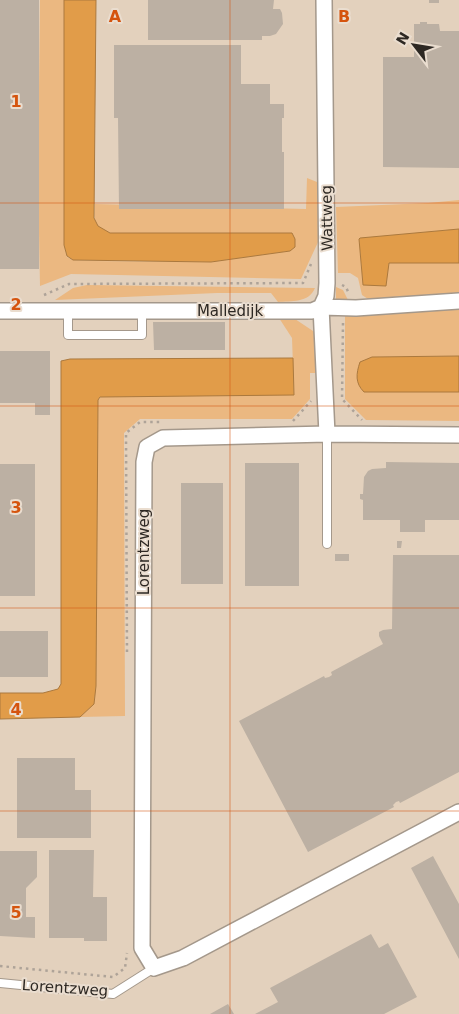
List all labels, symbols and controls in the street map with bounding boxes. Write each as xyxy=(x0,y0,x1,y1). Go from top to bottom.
text: A xyxy=(109,7,122,26)
text: B xyxy=(338,7,350,26)
north arrow xyxy=(389,20,439,70)
text: N xyxy=(393,29,413,47)
text: 1 xyxy=(10,92,22,111)
street label: Wattweg xyxy=(317,185,337,251)
text: 2 xyxy=(10,295,22,314)
street label: Malledijk xyxy=(197,302,263,320)
text: 3 xyxy=(10,498,22,517)
street label: Lorentzweg xyxy=(135,509,153,595)
text: 4 xyxy=(10,700,22,719)
text: 5 xyxy=(10,903,22,922)
street label: Lorentzweg xyxy=(21,976,109,1000)

